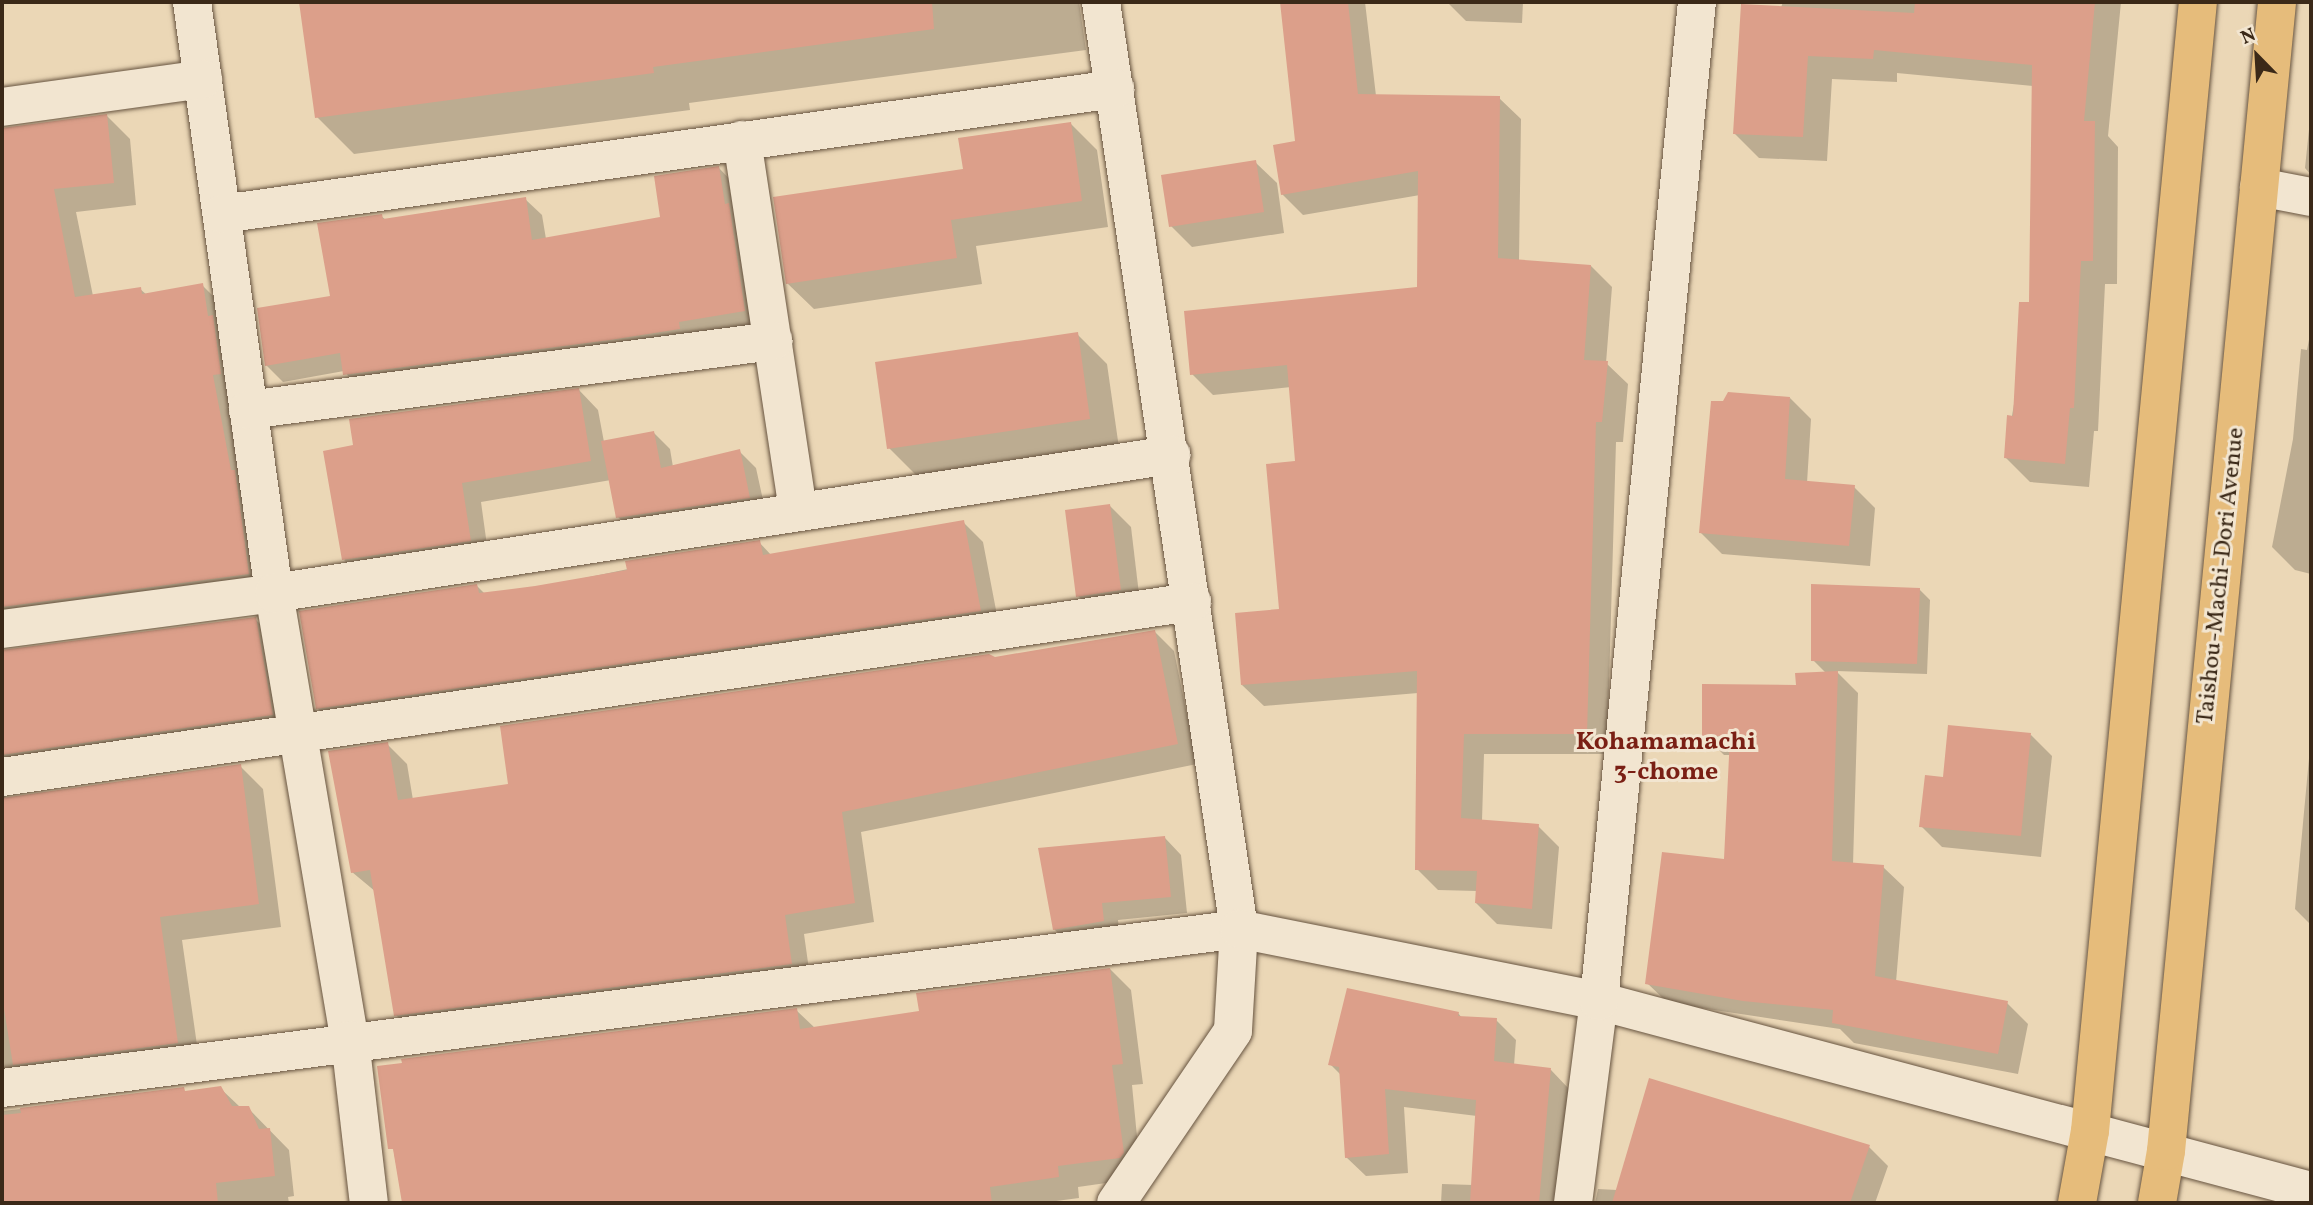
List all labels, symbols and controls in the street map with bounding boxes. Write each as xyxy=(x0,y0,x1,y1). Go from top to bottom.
north arrow xyxy=(2222,21,2292,91)
text: N xyxy=(2237,22,2260,52)
street label: Taishou-Machi-Dori Avenue xyxy=(2192,426,2252,726)
district label: Kohamamachi 3-chome xyxy=(1576,727,1756,788)

